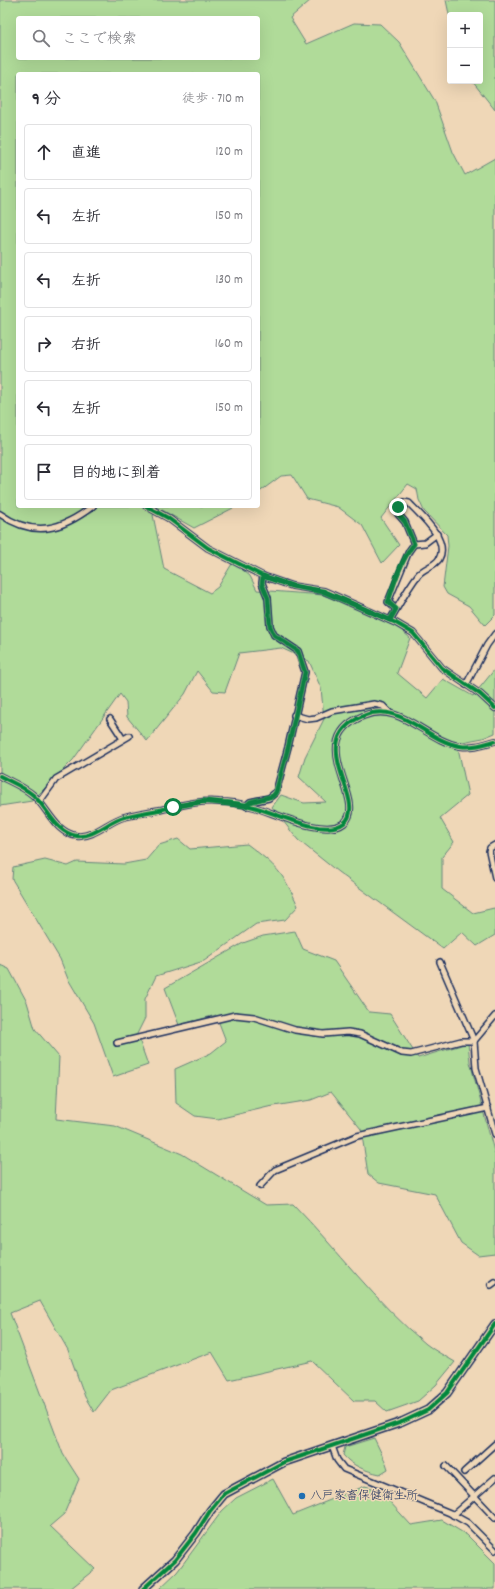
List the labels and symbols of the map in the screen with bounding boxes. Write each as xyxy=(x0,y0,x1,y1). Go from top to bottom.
route end xyxy=(389,498,407,516)
route start xyxy=(164,798,182,816)
place label: 八戸家畜保健衛生所 xyxy=(310,1488,418,1505)
marker: 八戸家畜保健衛生所 xyxy=(297,1491,307,1501)

